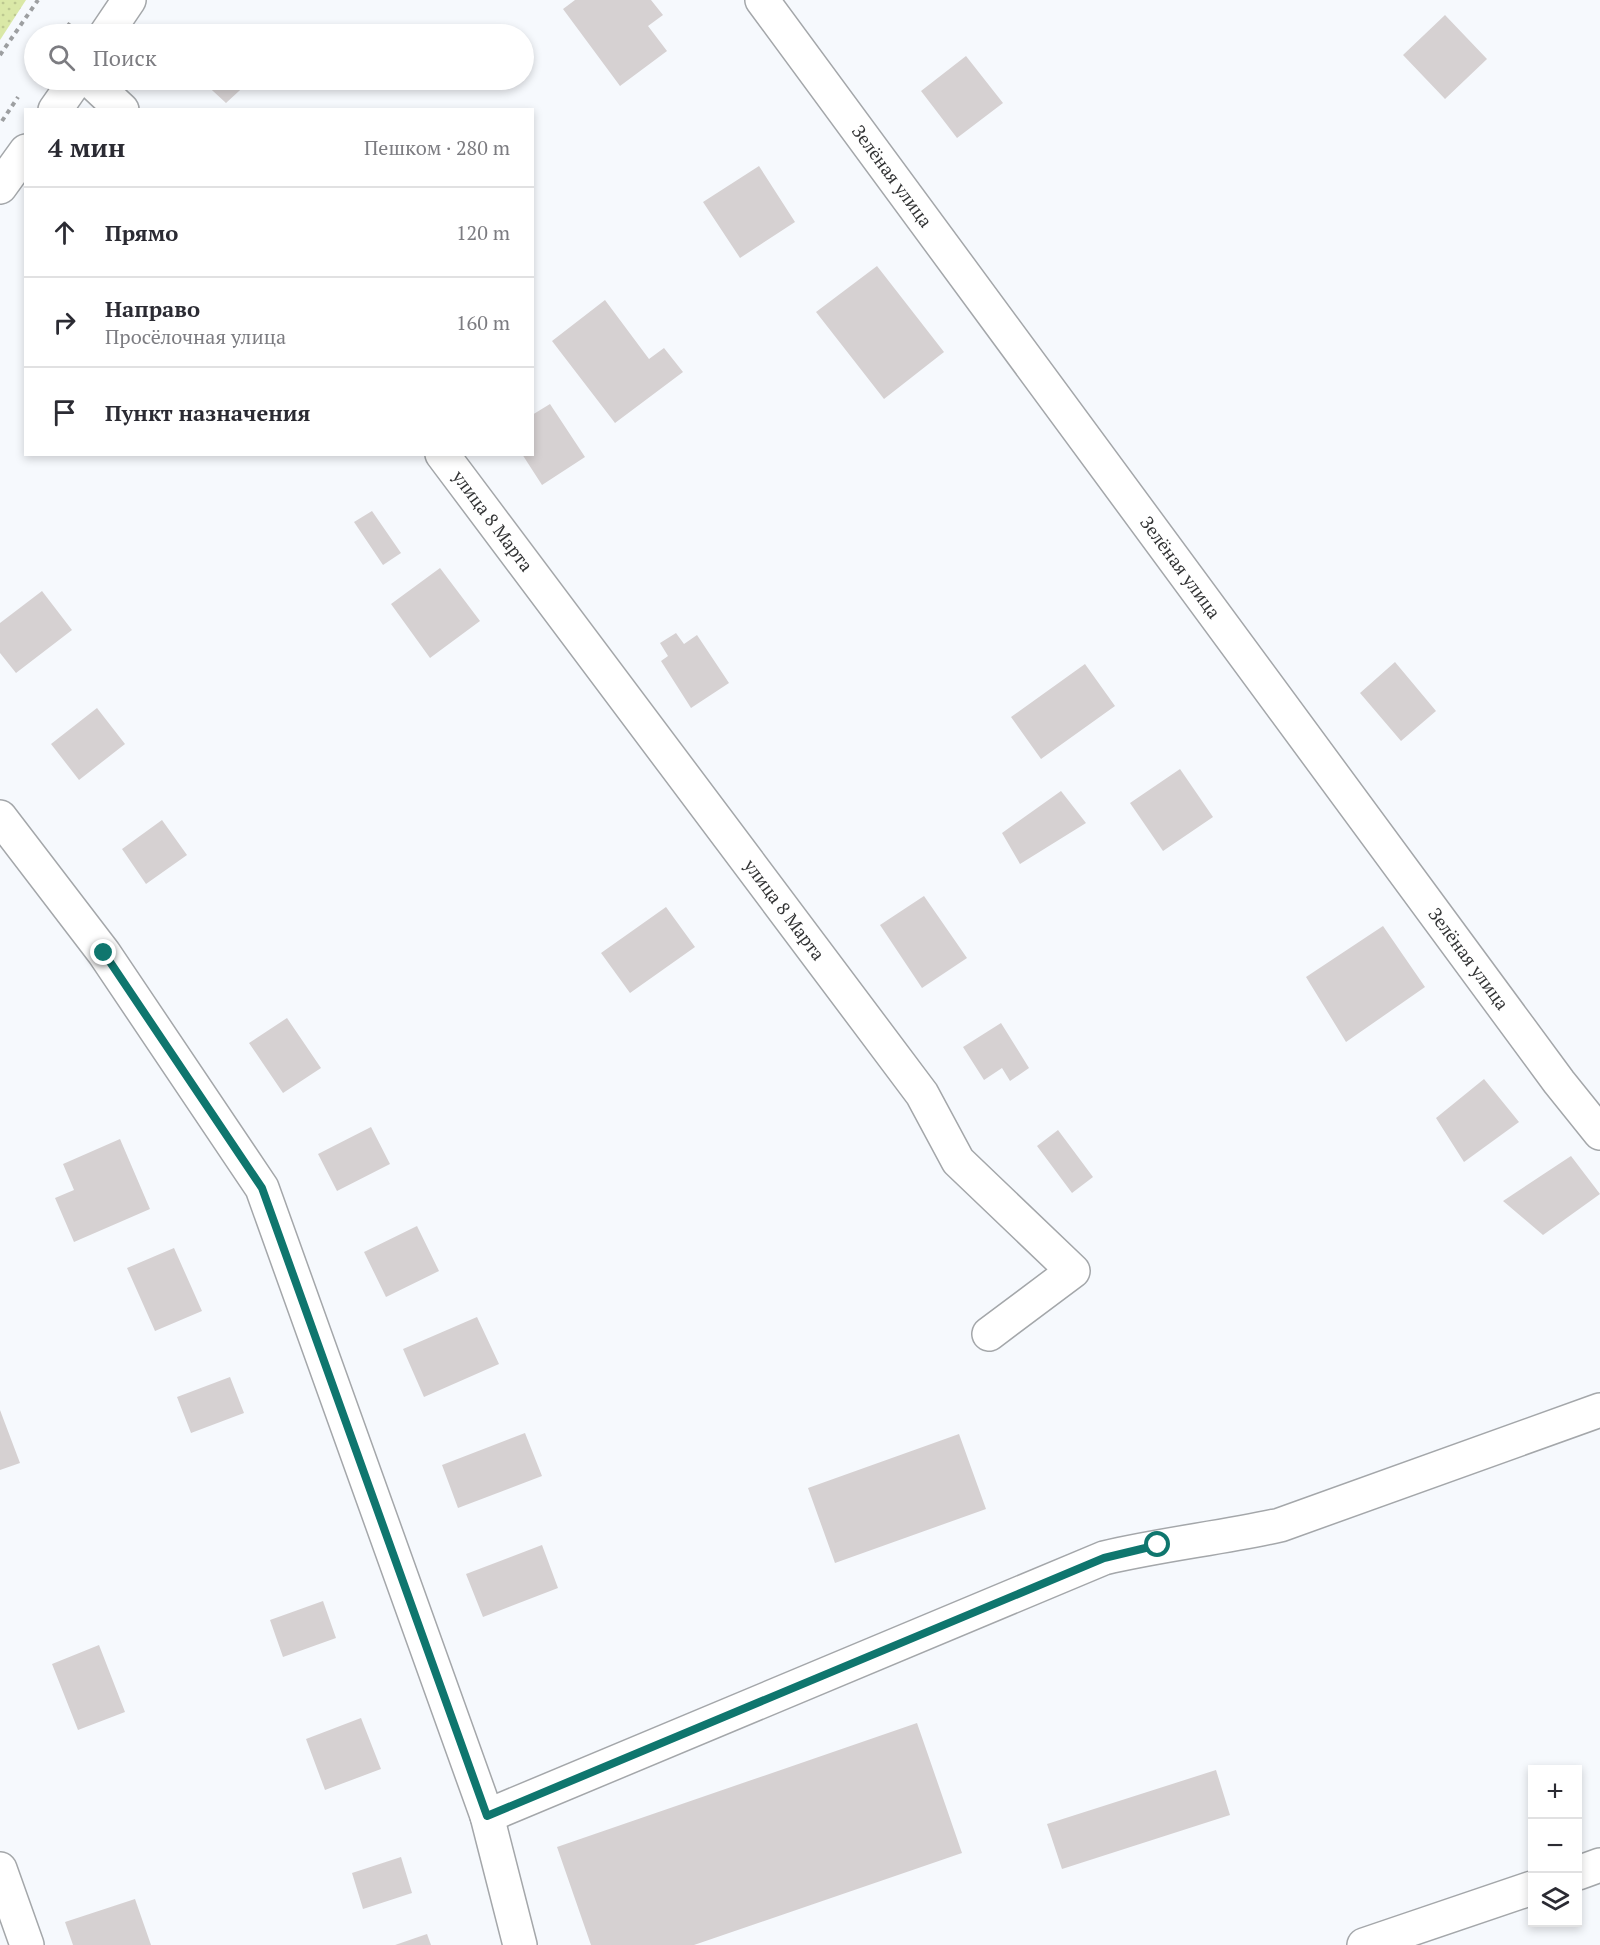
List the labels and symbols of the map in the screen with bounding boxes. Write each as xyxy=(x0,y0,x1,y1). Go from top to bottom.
street label: Зелёная улица xyxy=(847,120,938,232)
street label: улица 8 Марта xyxy=(447,464,539,576)
street label: Зелёная улица xyxy=(1135,511,1227,623)
street label: улица 8 Марта xyxy=(738,853,831,965)
street label: Зелёная улица xyxy=(1424,902,1515,1014)
route end xyxy=(90,939,116,965)
route start xyxy=(1144,1531,1170,1557)

